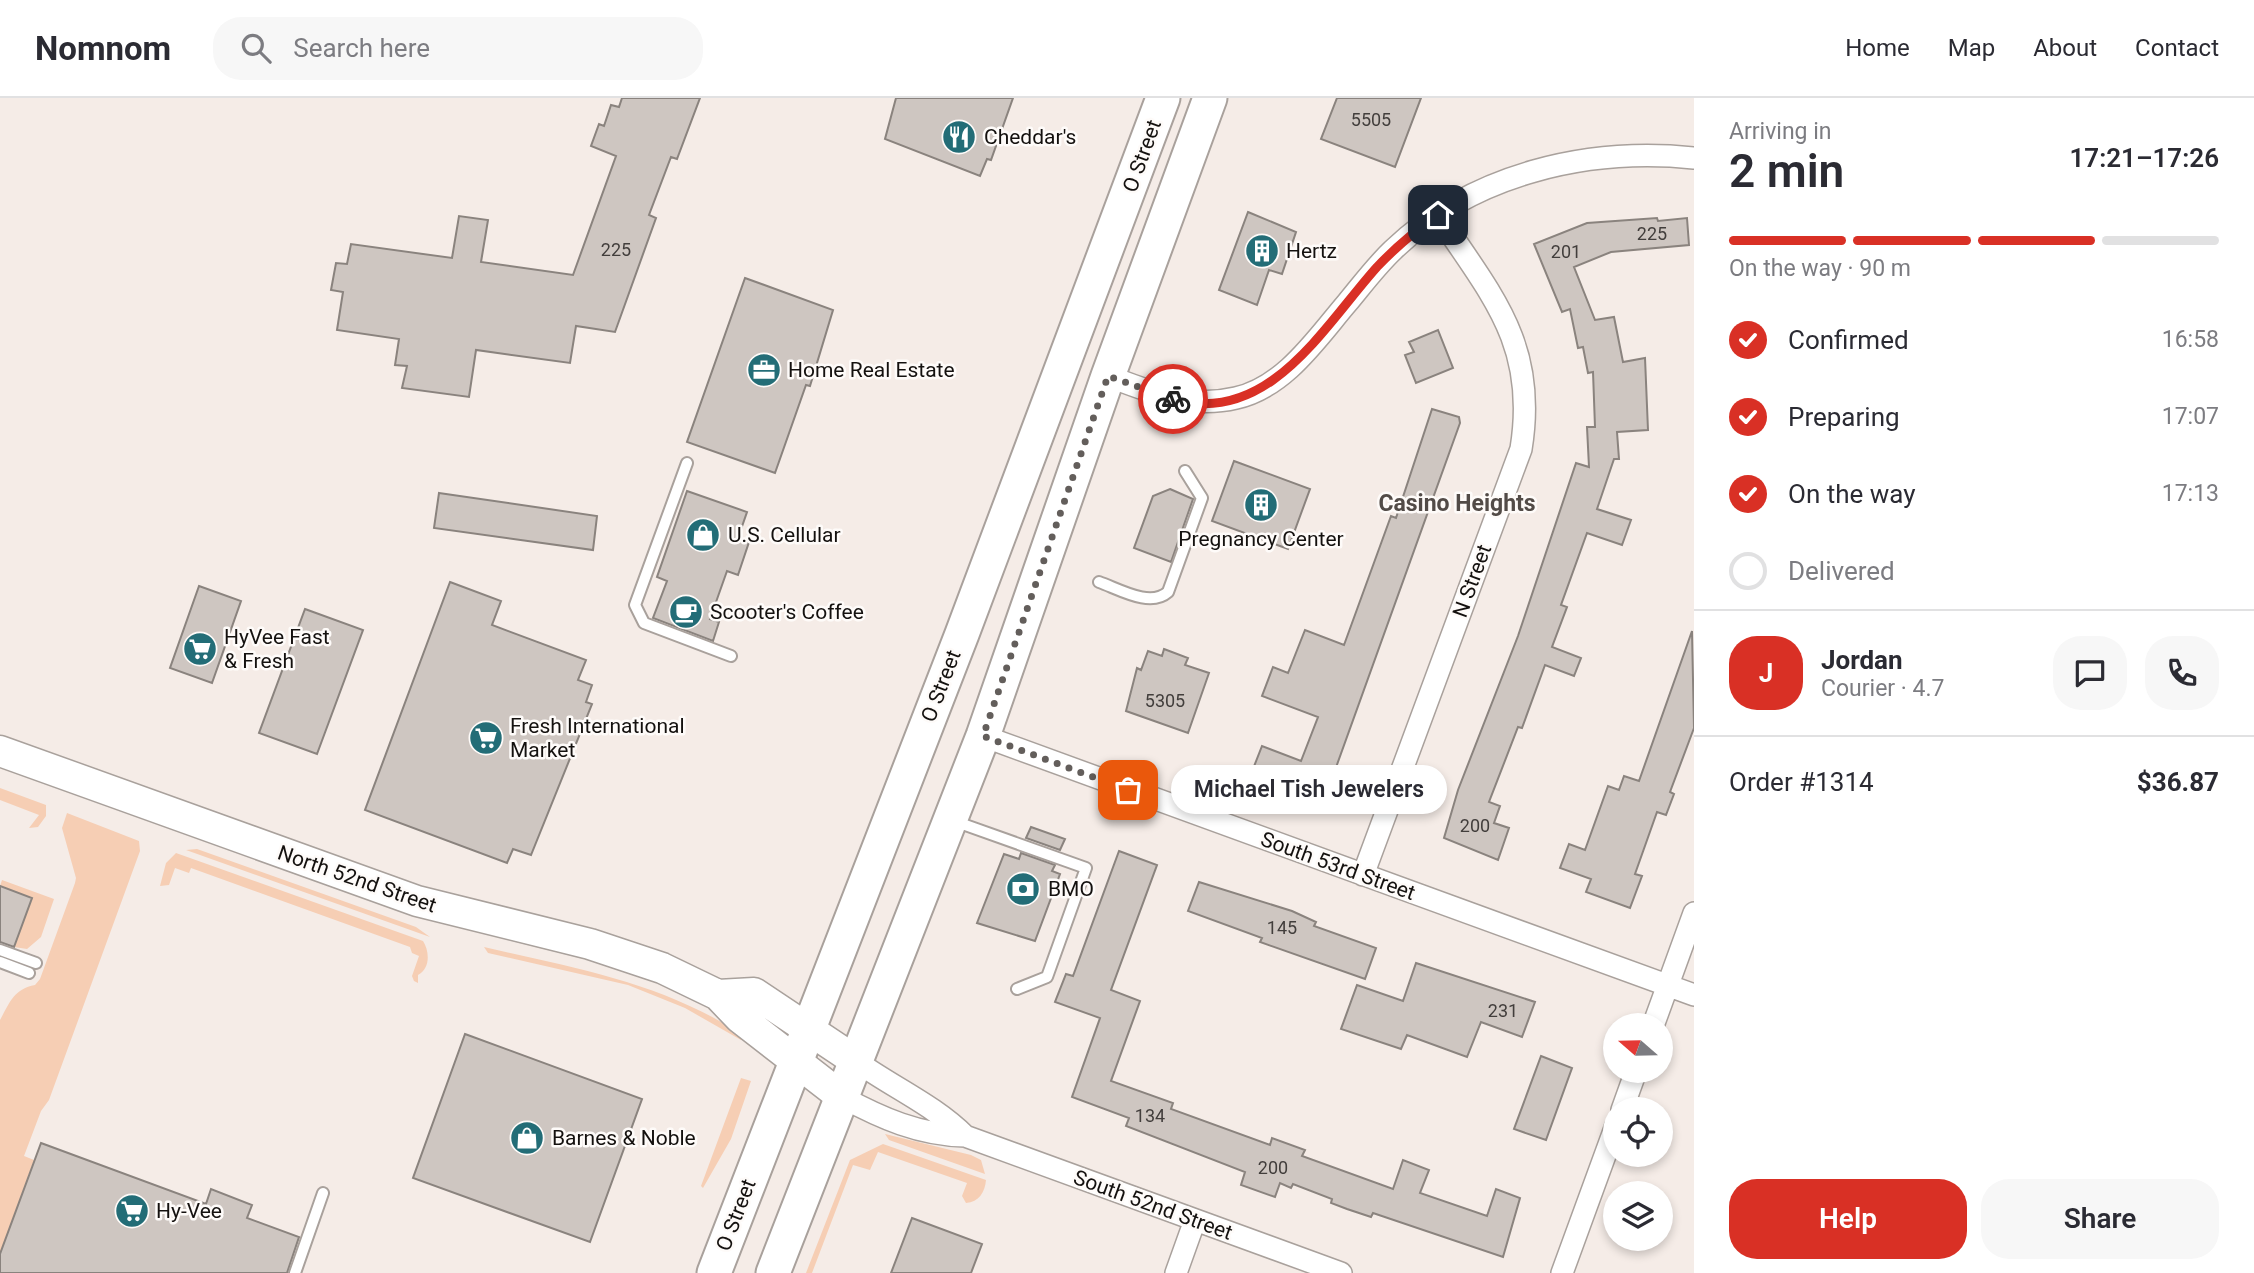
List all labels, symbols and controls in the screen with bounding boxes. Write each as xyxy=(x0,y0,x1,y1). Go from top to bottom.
search box xyxy=(213,17,703,80)
text: Nomnom xyxy=(35,29,171,68)
icon: search xyxy=(237,29,275,67)
text: Search here xyxy=(293,33,430,63)
text: Home xyxy=(1845,34,1910,62)
text: Map xyxy=(1948,34,1995,62)
text: About xyxy=(2033,34,2097,62)
text: Contact xyxy=(2135,34,2219,62)
house number: 5505 xyxy=(1351,109,1391,130)
street label: O Street xyxy=(1118,117,1166,195)
restaurant icon: Cheddar's xyxy=(940,118,978,156)
text: Arriving in xyxy=(1729,118,1832,145)
place label: Cheddar's xyxy=(984,125,1076,149)
text: 17:21–17:26 xyxy=(2069,143,2219,173)
text: 2 min xyxy=(1729,144,1844,198)
pin xyxy=(1408,185,1468,245)
icon: home xyxy=(1419,196,1457,234)
house number: 225 xyxy=(1637,223,1667,244)
building icon: Hertz xyxy=(1243,232,1281,270)
house number: 225 xyxy=(601,239,631,260)
place label: Hertz xyxy=(1286,239,1337,263)
house number: 201 xyxy=(1551,241,1581,262)
text: On the way · 90 m xyxy=(1729,255,1911,282)
icon: check xyxy=(1729,321,1767,359)
text: Confirmed xyxy=(1788,325,1909,355)
text: 16:58 xyxy=(2162,326,2219,353)
office icon: Home Real Estate xyxy=(745,351,783,389)
place label: Home Real Estate xyxy=(788,358,955,382)
courier xyxy=(1138,364,1208,434)
icon: bike xyxy=(1154,380,1192,418)
icon: check xyxy=(1729,398,1767,436)
text: Preparing xyxy=(1788,402,1900,432)
text: 17:07 xyxy=(2162,403,2219,430)
icon: check xyxy=(1729,475,1767,513)
text: On the way xyxy=(1788,479,1916,509)
text: 17:13 xyxy=(2162,480,2219,507)
building icon: Pregnancy Center xyxy=(1242,486,1280,524)
district label: Casino Heights xyxy=(1378,490,1536,517)
shop icon: U.S. Cellular xyxy=(684,516,722,554)
place label: U.S. Cellular xyxy=(728,523,841,547)
place label: Pregnancy Center xyxy=(1178,527,1344,551)
street label: N Street xyxy=(1448,541,1496,621)
text: Delivered xyxy=(1788,556,1895,586)
cafe icon: Scooter's Coffee xyxy=(667,593,705,631)
place label: Scooter's Coffee xyxy=(710,600,864,624)
place label: HyVee Fast & Fresh xyxy=(224,625,330,673)
supermarket icon: HyVee Fast & Fresh xyxy=(181,630,219,668)
button: chat xyxy=(2053,636,2127,710)
button: phone xyxy=(2145,636,2219,710)
text: Jordan xyxy=(1821,645,1903,675)
street label: O Street xyxy=(916,647,966,725)
text: J xyxy=(1759,658,1773,688)
text: Courier · 4.7 xyxy=(1821,675,1944,702)
house number: 5305 xyxy=(1145,690,1185,711)
place label: Fresh International Market xyxy=(510,714,685,762)
supermarket icon: Fresh International Market xyxy=(467,719,505,757)
pin xyxy=(1098,760,1158,820)
callout: Michael Tish Jewelers xyxy=(1170,766,1446,814)
text: Order #1314 xyxy=(1729,767,1874,797)
text: $36.87 xyxy=(2137,767,2219,797)
icon: bag xyxy=(1109,771,1147,809)
text: Michael Tish Jewelers xyxy=(1194,776,1424,803)
house number: 200 xyxy=(1460,815,1490,836)
street label: South 53rd Street xyxy=(1257,827,1419,905)
street label: North 52nd Street xyxy=(275,841,439,917)
bank icon: BMO xyxy=(1004,870,1042,908)
place label: BMO xyxy=(1048,877,1094,901)
house number: 145 xyxy=(1267,917,1297,938)
house number: 231 xyxy=(1488,1000,1518,1021)
north arrow xyxy=(1603,1013,1673,1083)
map controls xyxy=(1603,1013,1673,1251)
button: locate xyxy=(1603,1097,1673,1167)
house number: 134 xyxy=(1135,1105,1165,1126)
shop icon: Barnes & Noble xyxy=(508,1119,546,1157)
place label: Barnes & Noble xyxy=(552,1126,696,1150)
house number: 200 xyxy=(1258,1157,1288,1178)
street label: South 52nd Street xyxy=(1070,1165,1236,1245)
street label: O Street xyxy=(711,1176,761,1254)
button: Help xyxy=(1729,1179,1967,1259)
button: Share xyxy=(1981,1179,2219,1259)
button: layers xyxy=(1603,1181,1673,1251)
supermarket icon: Hy-Vee xyxy=(113,1192,151,1230)
place label: Hy-Vee xyxy=(156,1199,222,1223)

